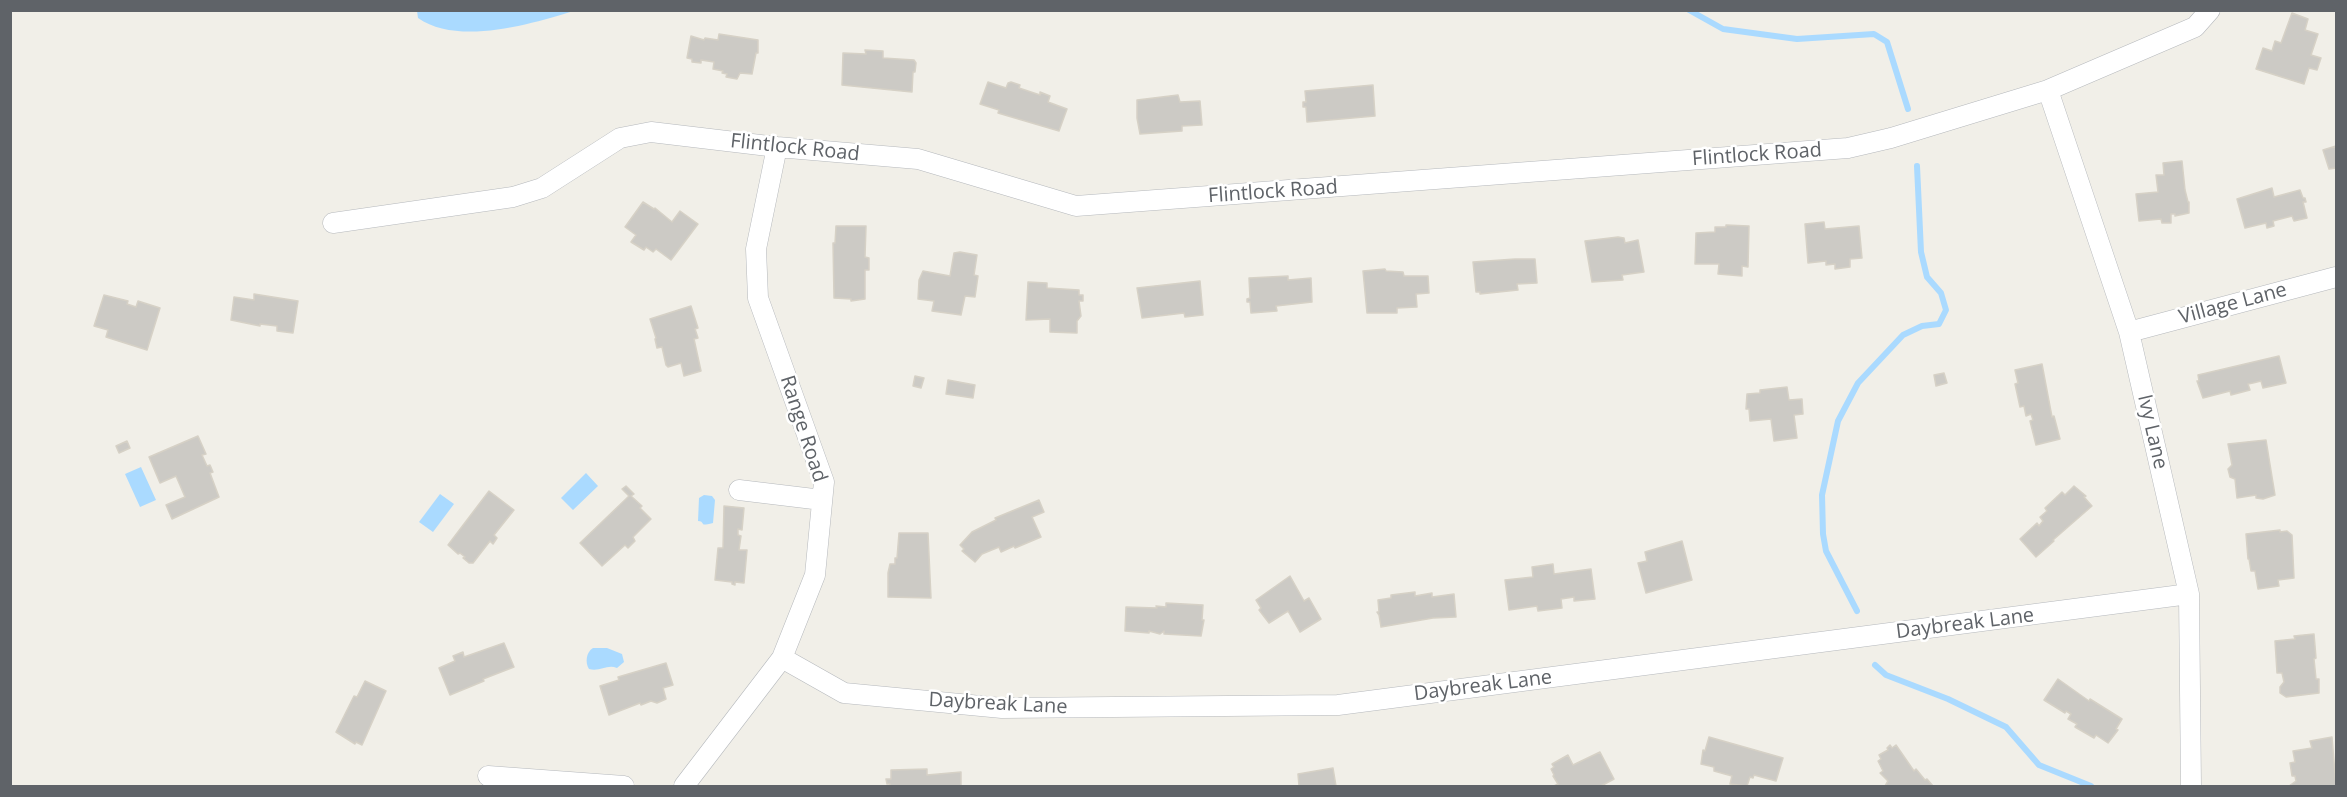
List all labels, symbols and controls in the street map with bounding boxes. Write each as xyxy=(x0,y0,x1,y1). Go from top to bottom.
street label: Flintlock Road xyxy=(729,129,861,167)
street label: Flintlock Road xyxy=(1691,138,1823,172)
street label: Flintlock Road xyxy=(1207,175,1339,209)
street label: Village Lane xyxy=(2177,278,2289,330)
street label: Range Road xyxy=(774,373,832,485)
street label: Ivy Lane xyxy=(2132,392,2172,472)
street label: Daybreak Lane xyxy=(1894,604,2036,644)
street label: Daybreak Lane xyxy=(1412,666,1554,706)
street label: Daybreak Lane xyxy=(928,688,1068,720)

